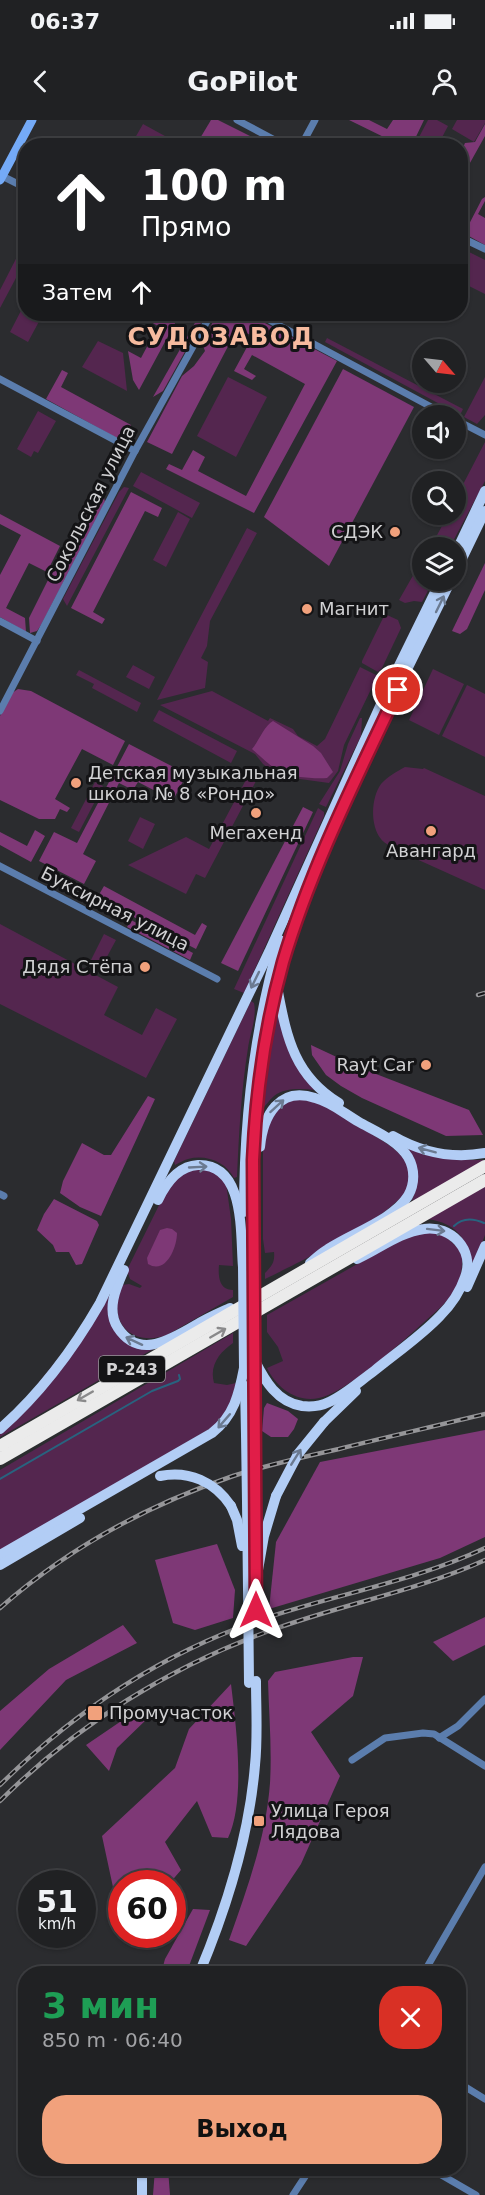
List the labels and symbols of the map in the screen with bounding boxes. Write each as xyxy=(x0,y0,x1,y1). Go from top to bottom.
district label: СУДОЗАВОД xyxy=(127,323,315,351)
north arrow xyxy=(412,339,466,393)
street label: Сокольская улица xyxy=(42,422,139,586)
place label: СДЭК xyxy=(331,521,383,542)
marker: СДЭК xyxy=(388,525,402,539)
one-way arrow xyxy=(435,595,447,613)
place label: Магнит xyxy=(319,598,389,619)
marker: Магнит xyxy=(300,602,314,616)
pin xyxy=(372,664,423,715)
place label: Детская музыкальная школа № 8 «Рондо» xyxy=(88,762,298,804)
marker: Детская музыкальная школа № 8 «Рондо» xyxy=(69,776,83,790)
marker: Мегахенд xyxy=(249,806,263,820)
place label: Мегахенд xyxy=(209,822,303,843)
marker: Авангард xyxy=(424,824,438,838)
place label: Авангард xyxy=(386,840,476,861)
street label: Буксирная улица xyxy=(38,862,193,955)
place label: Дядя Стёпа xyxy=(22,956,133,977)
marker: Дядя Стёпа xyxy=(138,960,152,974)
one-way arrow xyxy=(249,970,261,988)
place label: Rayt Car xyxy=(336,1054,415,1075)
marker: Rayt Car xyxy=(419,1058,433,1072)
one-way arrow xyxy=(269,1099,284,1113)
one-way arrow xyxy=(418,1144,437,1155)
one-way arrow xyxy=(187,1161,207,1172)
one-way arrow xyxy=(425,1225,445,1236)
one-way arrow xyxy=(209,1327,226,1339)
one-way arrow xyxy=(125,1334,143,1346)
road number: Р-243 xyxy=(99,1356,165,1382)
one-way arrow xyxy=(77,1390,94,1402)
one-way arrow xyxy=(217,1413,231,1428)
one-way arrow xyxy=(291,1449,303,1466)
position arrow xyxy=(224,1578,288,1642)
place label: Промучасток xyxy=(109,1702,233,1723)
marker: Промучасток xyxy=(86,1704,104,1722)
place label: Улица Героя Лядова xyxy=(271,1800,390,1842)
marker: Улица Героя Лядова xyxy=(252,1814,266,1828)
speed limit sign: 60 xyxy=(108,1870,186,1948)

